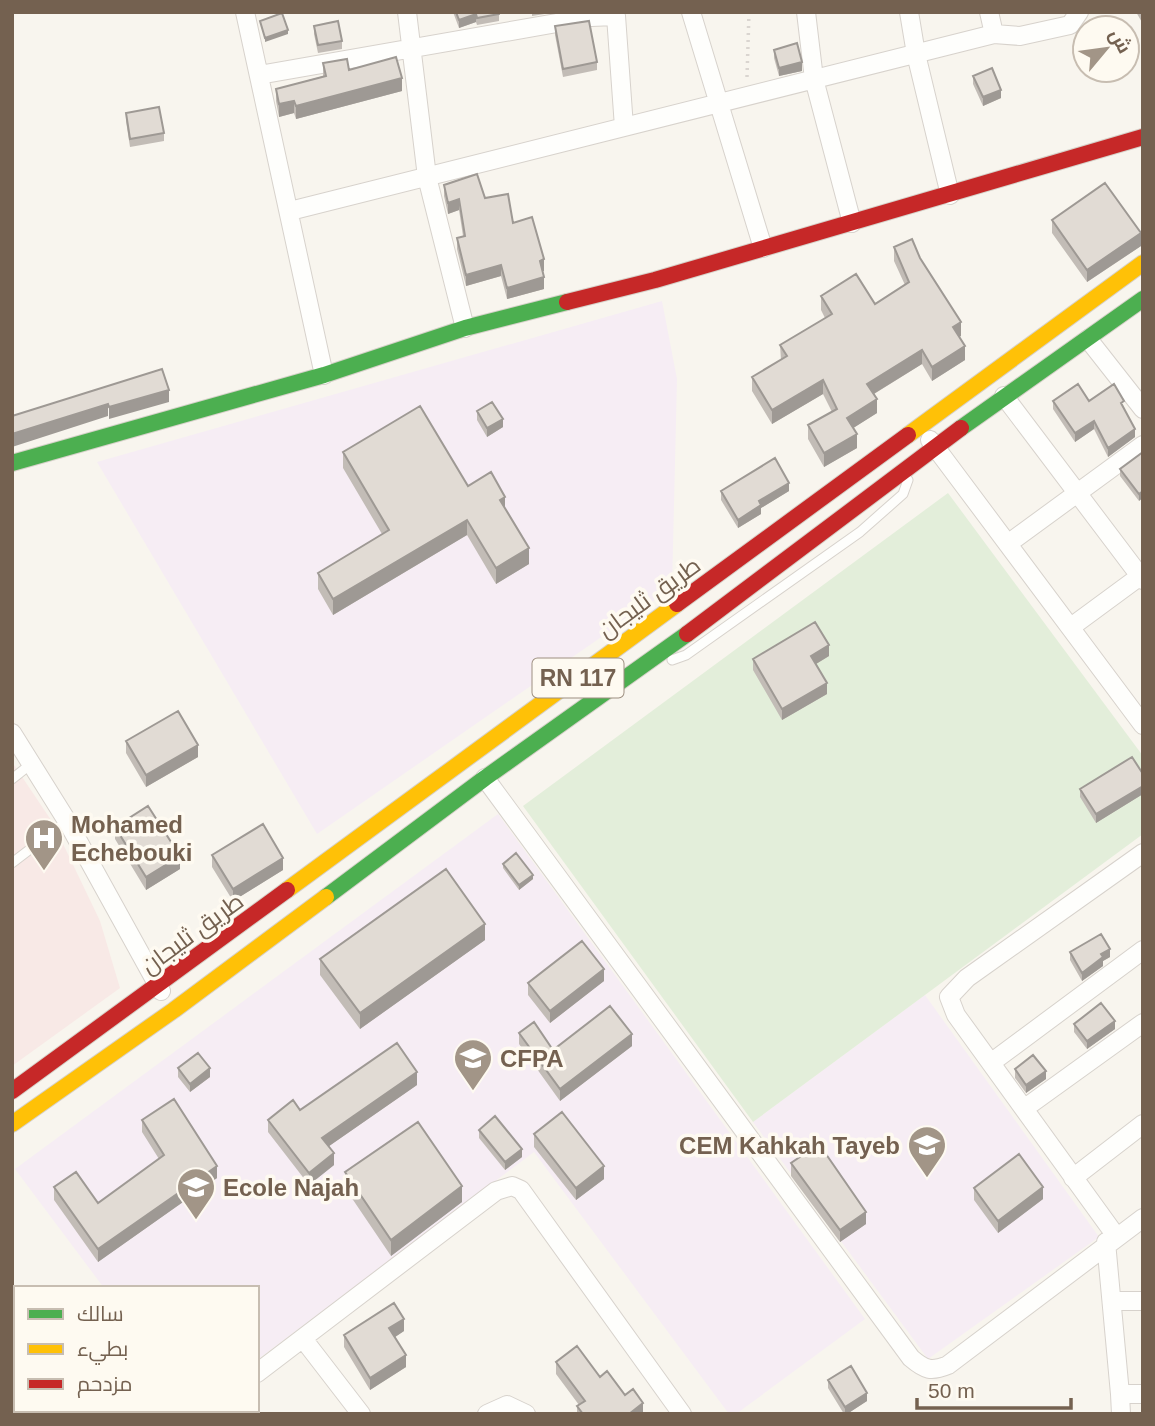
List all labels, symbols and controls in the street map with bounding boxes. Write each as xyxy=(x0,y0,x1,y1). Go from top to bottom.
north arrow xyxy=(1071,14,1141,84)
text: ش xyxy=(1104,25,1136,57)
street label: طريق ثليجان xyxy=(593,551,707,645)
road number: RN 117 xyxy=(532,658,624,698)
place label: Mohamed Echebouki xyxy=(71,811,192,866)
hospital icon: Mohamed Echebouki xyxy=(23,817,65,872)
street label: طريق ثليجان xyxy=(136,887,250,981)
school or university icon: CFPA xyxy=(452,1037,494,1092)
place label: CFPA xyxy=(500,1045,564,1072)
school or university icon: CEM Kahkah Tayeb xyxy=(906,1124,948,1179)
place label: CEM Kahkah Tayeb xyxy=(679,1132,900,1159)
school or university icon: Ecole Najah xyxy=(175,1166,217,1221)
place label: Ecole Najah xyxy=(223,1174,359,1201)
legend xyxy=(14,1286,259,1412)
text: سالك xyxy=(77,1302,124,1325)
text: بطيء xyxy=(77,1337,128,1365)
scale bar xyxy=(917,1366,1071,1410)
text: مزدحم xyxy=(77,1372,132,1398)
text: 50 m xyxy=(928,1379,975,1402)

